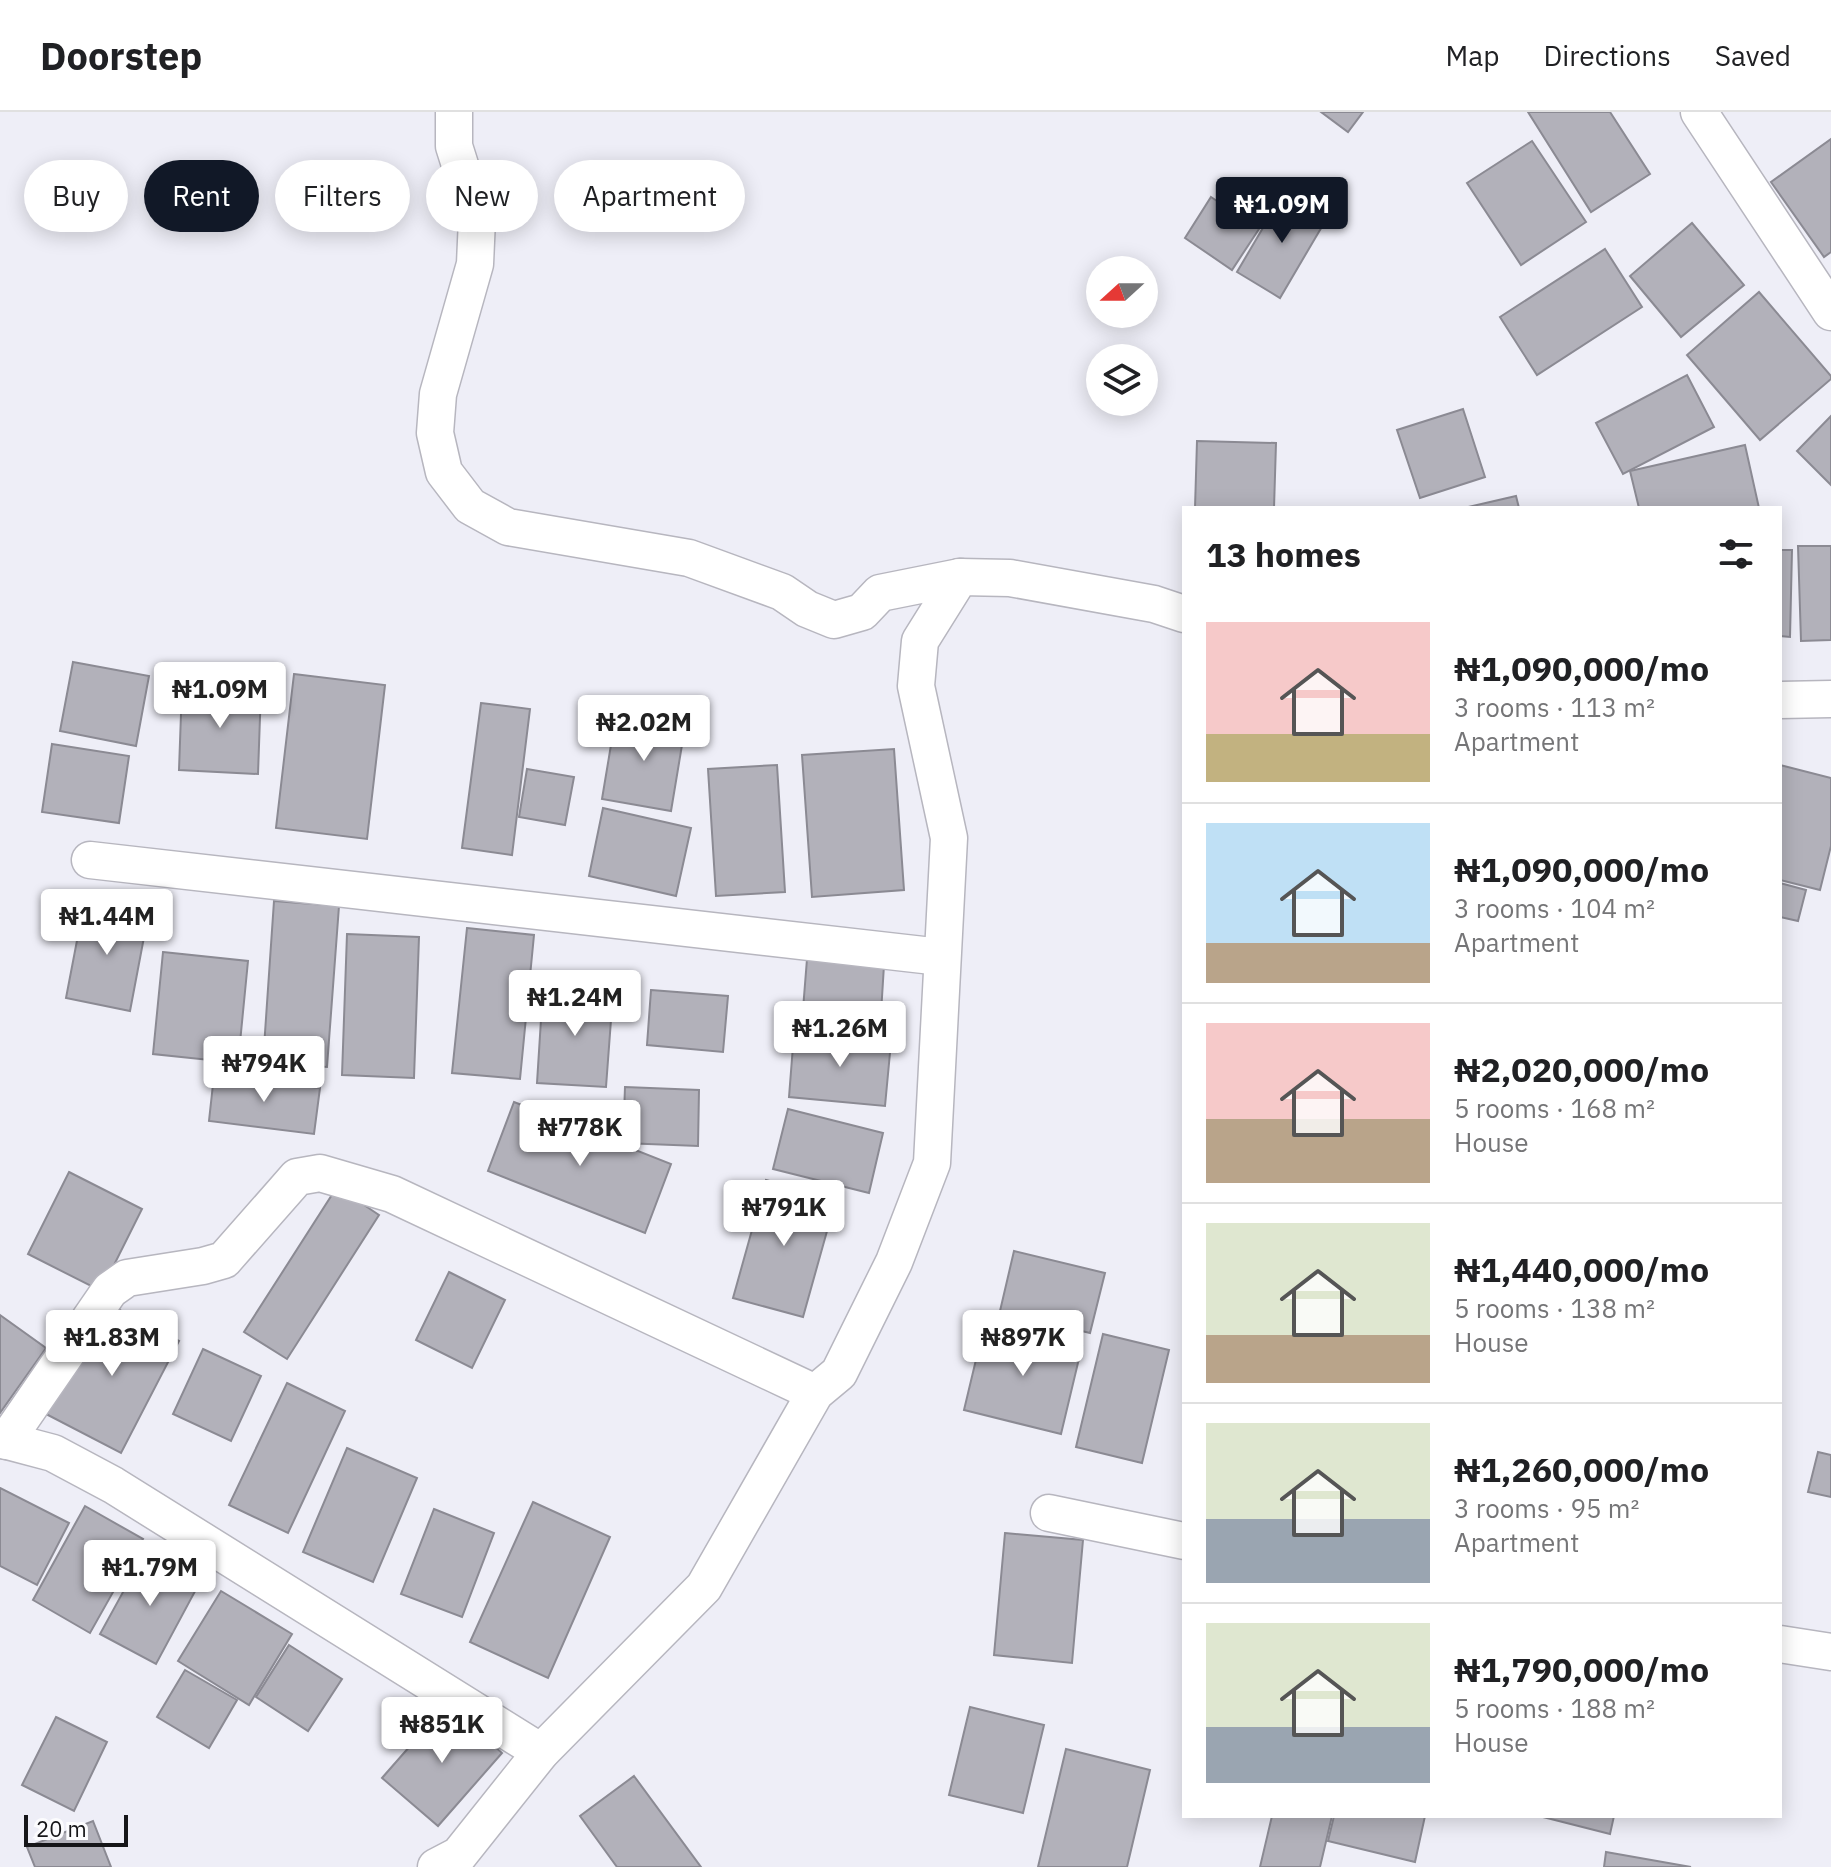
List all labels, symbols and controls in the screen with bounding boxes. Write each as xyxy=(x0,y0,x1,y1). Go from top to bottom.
text: Doorstep xyxy=(40,31,202,80)
text: Map xyxy=(1445,37,1499,74)
text: Directions xyxy=(1543,37,1671,74)
text: Saved xyxy=(1715,37,1791,74)
chip: Buy xyxy=(24,160,128,232)
chip: Rent xyxy=(144,160,259,232)
chip: Filters xyxy=(275,160,410,232)
chip: New xyxy=(426,160,538,232)
chip: Apartment xyxy=(554,160,745,232)
pin: ₦1.09M xyxy=(1217,177,1347,245)
text: ₦1.09M xyxy=(1234,186,1330,220)
north arrow xyxy=(1086,256,1158,328)
map controls xyxy=(1086,256,1158,416)
button: layers xyxy=(1086,344,1158,416)
text: 13 homes xyxy=(1206,532,1361,576)
icon: filters xyxy=(1714,532,1758,576)
text: ₦1,090,000/mo xyxy=(1454,646,1709,690)
icon: home xyxy=(1270,654,1366,750)
pin: ₦1.09M xyxy=(155,662,285,730)
text: ₦1.09M xyxy=(172,671,268,705)
text: 3 rooms · 113 m² xyxy=(1454,690,1655,724)
pin: ₦2.02M xyxy=(579,695,709,763)
text: ₦2.02M xyxy=(596,704,692,738)
text: Apartment xyxy=(1454,724,1579,758)
text: ₦1,090,000/mo xyxy=(1454,847,1709,891)
icon: home xyxy=(1270,855,1366,951)
pin: ₦1.44M xyxy=(42,889,172,957)
text: 3 rooms · 104 m² xyxy=(1454,891,1655,925)
text: ₦1.44M xyxy=(59,898,155,932)
text: Apartment xyxy=(1454,925,1579,959)
pin: ₦1.24M xyxy=(510,970,640,1038)
text: ₦1.24M xyxy=(527,979,623,1013)
pin: ₦1.26M xyxy=(775,1001,905,1069)
text: ₦1.26M xyxy=(792,1010,888,1044)
pin: ₦794K xyxy=(208,1036,320,1104)
text: ₦794K xyxy=(221,1045,307,1079)
text: ₦2,020,000/mo xyxy=(1454,1047,1709,1091)
icon: home xyxy=(1270,1055,1366,1151)
text: 5 rooms · 168 m² xyxy=(1454,1091,1655,1125)
pin: ₦778K xyxy=(524,1100,636,1168)
text: ₦778K xyxy=(537,1109,623,1143)
text: House xyxy=(1454,1125,1529,1159)
pin: ₦791K xyxy=(728,1180,840,1248)
text: ₦791K xyxy=(741,1189,827,1223)
text: ₦1,440,000/mo xyxy=(1454,1247,1709,1291)
icon: home xyxy=(1270,1255,1366,1351)
text: 5 rooms · 138 m² xyxy=(1454,1291,1655,1325)
pin: ₦1.83M xyxy=(47,1310,177,1378)
pin: ₦897K xyxy=(967,1310,1079,1378)
text: ₦1.83M xyxy=(64,1319,160,1353)
text: ₦897K xyxy=(980,1319,1066,1353)
text: House xyxy=(1454,1325,1529,1359)
text: ₦1,260,000/mo xyxy=(1454,1447,1709,1491)
icon: home xyxy=(1270,1455,1366,1551)
text: 3 rooms · 95 m² xyxy=(1454,1491,1639,1525)
text: Apartment xyxy=(1454,1525,1579,1559)
pin: ₦1.79M xyxy=(85,1540,215,1608)
text: ₦1.79M xyxy=(102,1549,198,1583)
text: ₦1,790,000/mo xyxy=(1454,1647,1709,1691)
icon: home xyxy=(1270,1655,1366,1751)
text: 5 rooms · 188 m² xyxy=(1454,1691,1655,1725)
pin: ₦851K xyxy=(386,1697,498,1765)
text: ₦851K xyxy=(399,1706,485,1740)
text: House xyxy=(1454,1725,1529,1759)
scale bar xyxy=(24,1811,128,1847)
text: 20 m xyxy=(36,1814,87,1843)

